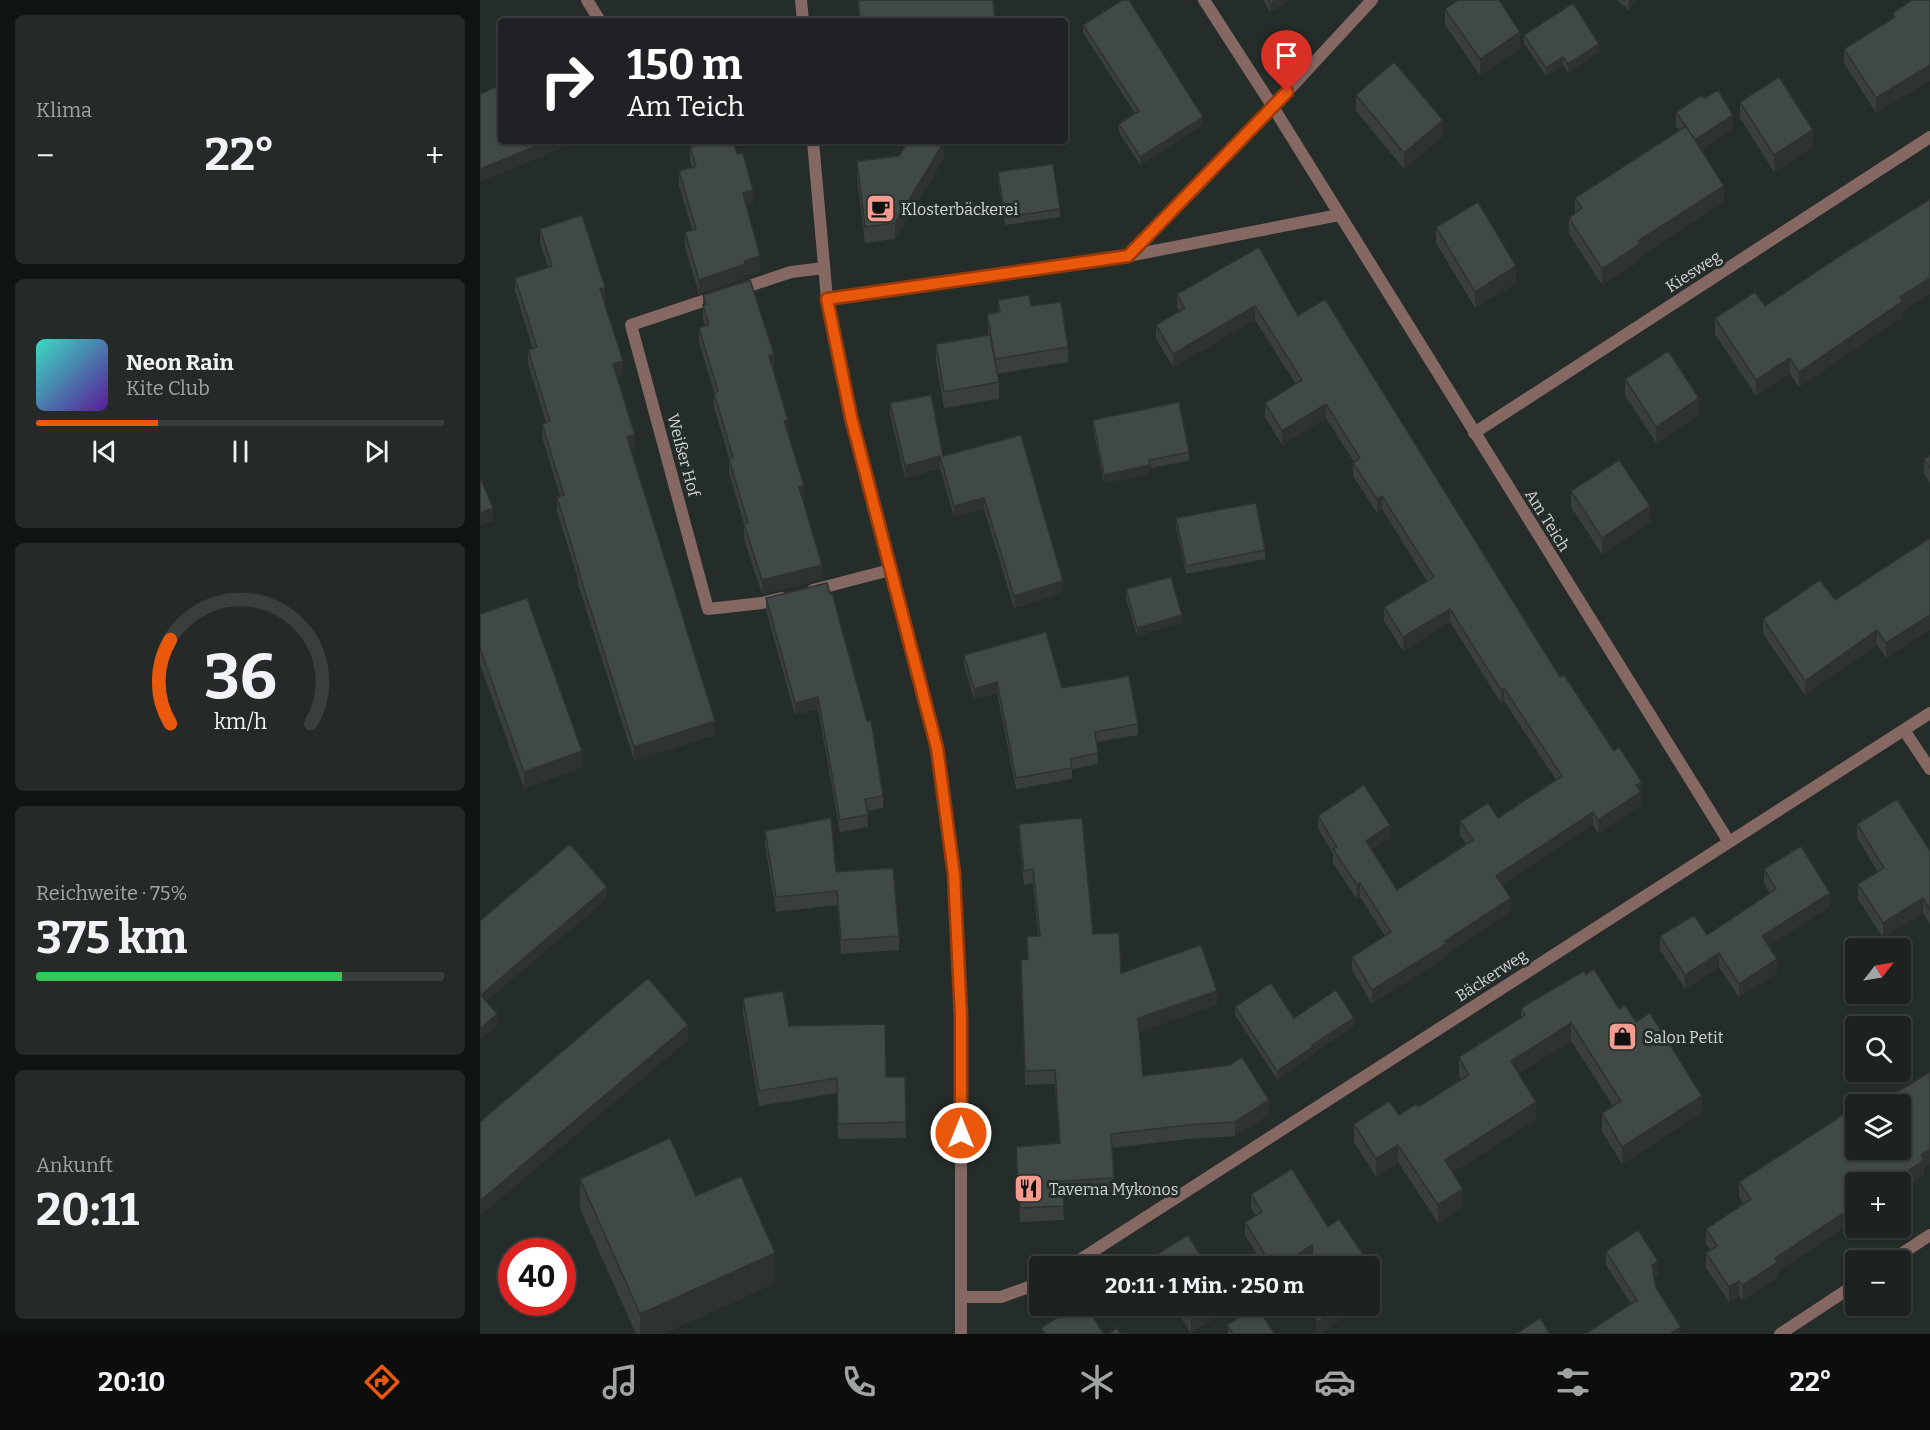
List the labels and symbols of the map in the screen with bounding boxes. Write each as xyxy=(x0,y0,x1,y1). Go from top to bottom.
pin xyxy=(1261,30,1312,92)
cafe icon: Klosterbäckerei xyxy=(864,193,896,225)
place label: Klosterbäckerei xyxy=(901,200,1019,219)
street label: Kiesweg xyxy=(1662,246,1725,296)
street label: Weißer Hof xyxy=(663,411,704,500)
street label: Am Teich xyxy=(1521,486,1574,555)
north arrow xyxy=(1845,938,1911,1004)
street label: Bäckerweg xyxy=(1452,945,1531,1006)
shop icon: Salon Petit xyxy=(1607,1021,1639,1053)
place label: Salon Petit xyxy=(1644,1028,1724,1047)
position arrow xyxy=(929,1101,993,1165)
restaurant icon: Taverna Mykonos xyxy=(1012,1173,1044,1205)
place label: Taverna Mykonos xyxy=(1049,1180,1178,1199)
speed limit sign: 40 xyxy=(498,1238,576,1316)

